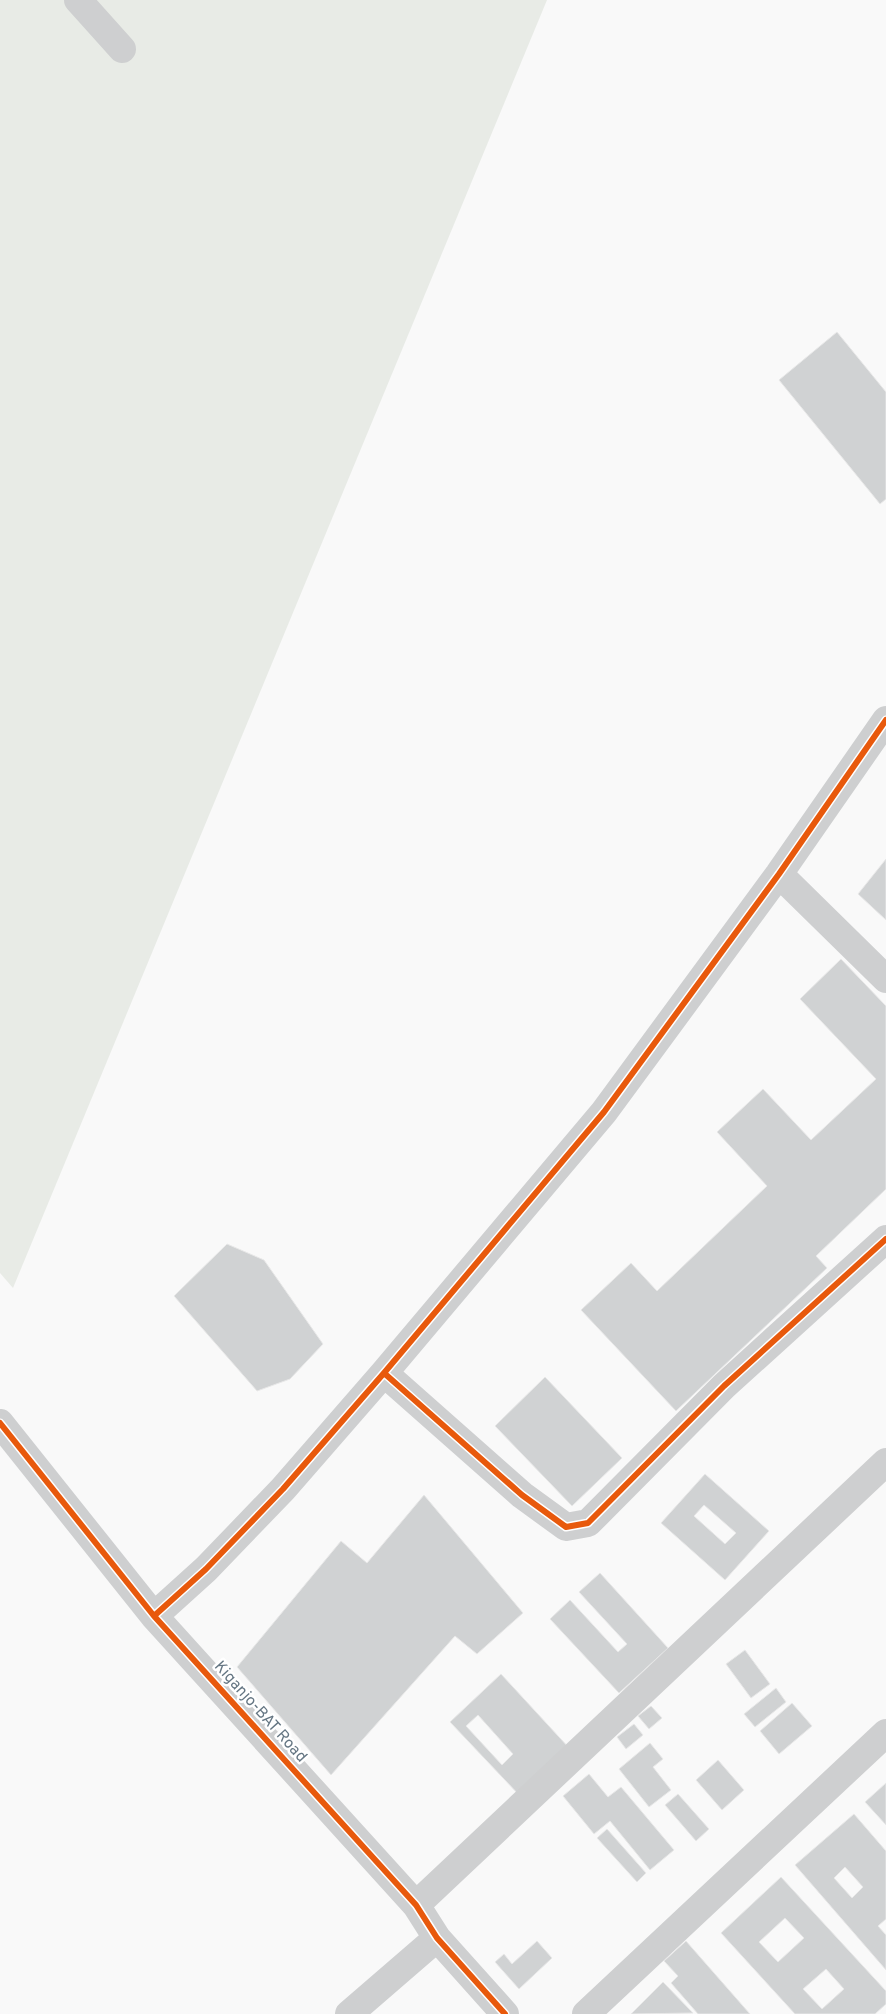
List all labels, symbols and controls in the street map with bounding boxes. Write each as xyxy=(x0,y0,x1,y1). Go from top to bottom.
street label: Kiganjo-BAT Road xyxy=(209,1657,311,1767)

